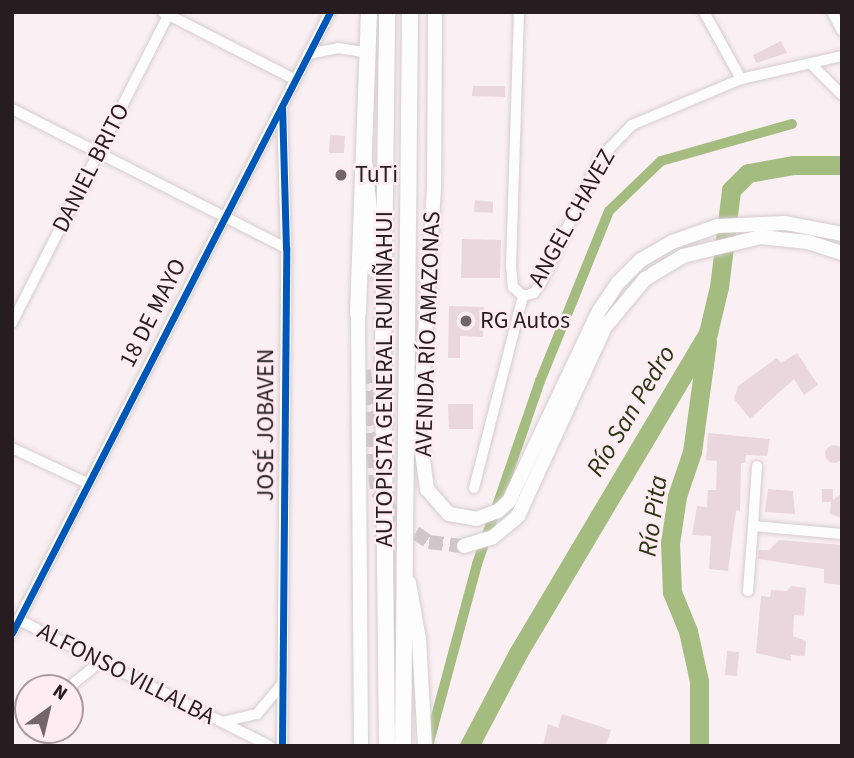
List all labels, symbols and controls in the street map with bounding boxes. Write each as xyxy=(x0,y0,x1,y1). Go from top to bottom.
street label: DANIEL BRITO xyxy=(46,99,136,237)
street label: ANGEL CHAVEZ xyxy=(522,144,622,292)
place label: TuTi xyxy=(355,161,398,189)
marker: TuTi xyxy=(333,167,349,183)
street label: AUTOPISTA GENERAL RUMIÑAHUI xyxy=(371,211,399,547)
street label: AVENIDA RÍO AMAZONAS xyxy=(409,211,447,457)
street label: 18 DE MAYO xyxy=(113,254,193,372)
place label: RG Autos xyxy=(480,307,570,335)
marker: RG Autos xyxy=(458,313,474,329)
water label: Río San Pedro xyxy=(580,340,682,482)
street label: JOSÉ JOBAVEN xyxy=(252,349,280,501)
water label: Río Pita xyxy=(632,473,674,559)
street label: ALFONSO VILLALBA xyxy=(32,617,220,731)
north arrow xyxy=(14,674,84,744)

